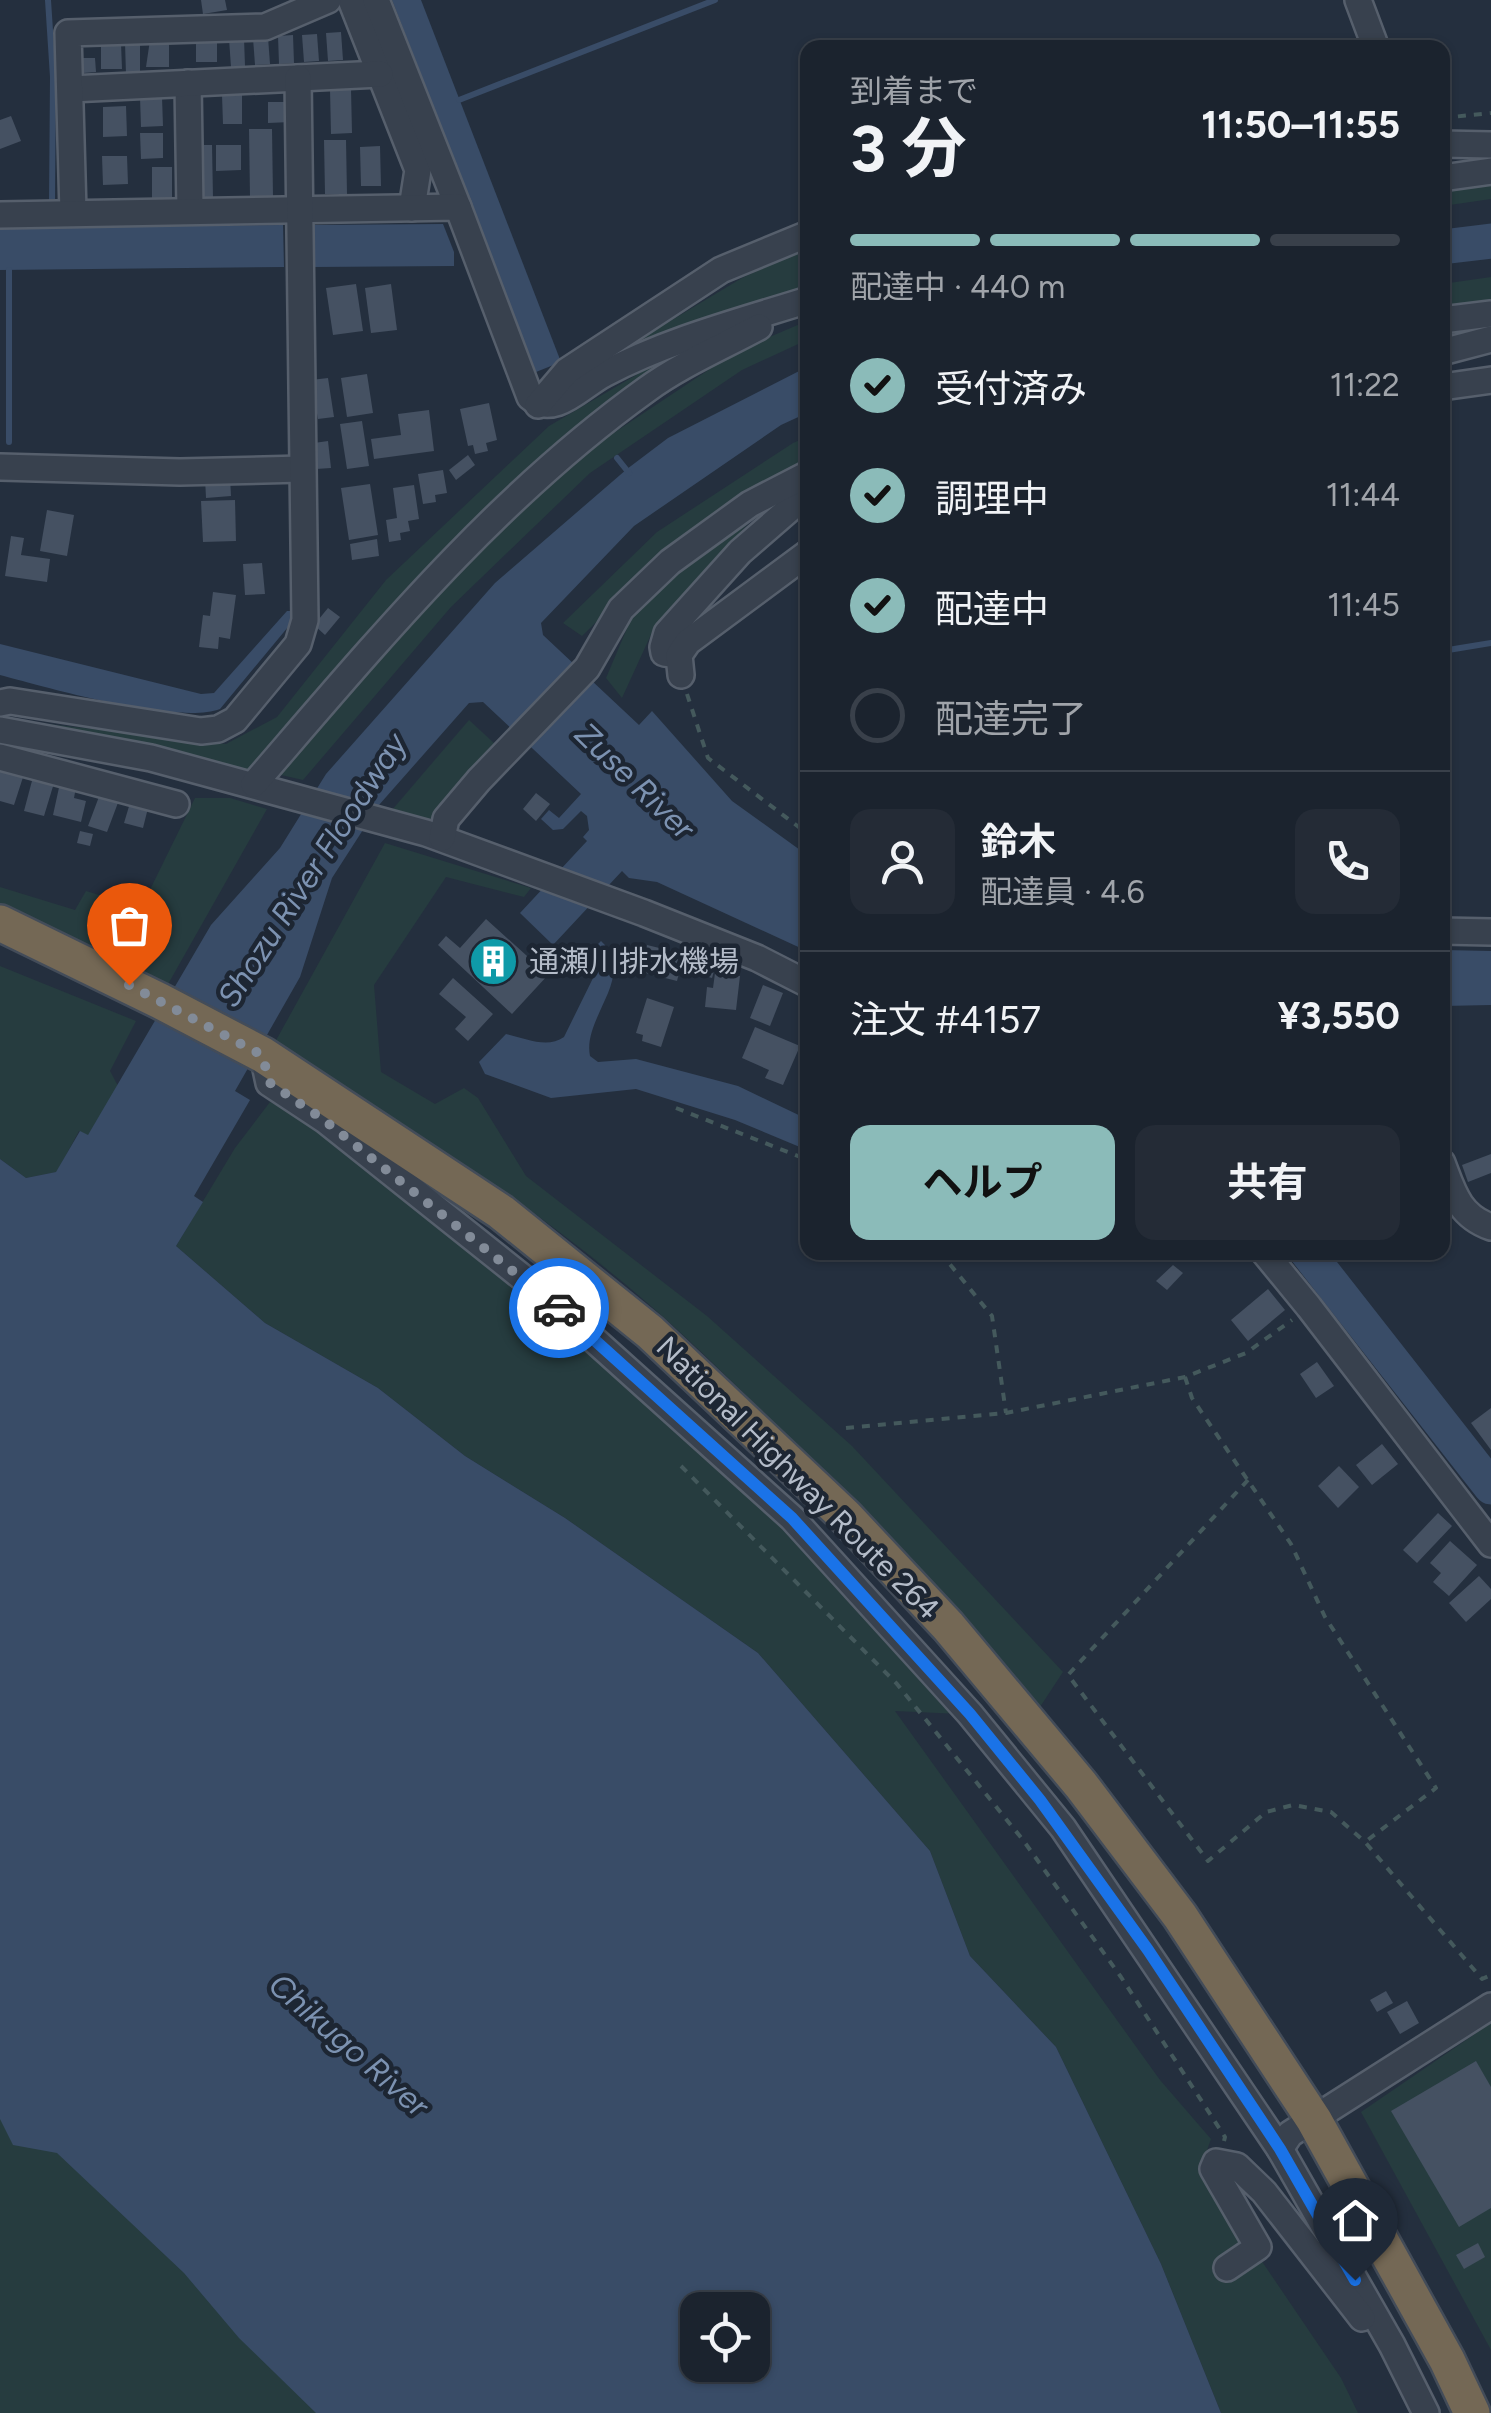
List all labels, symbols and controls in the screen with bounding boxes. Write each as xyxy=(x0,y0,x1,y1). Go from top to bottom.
text: 到着まで xyxy=(850,72,978,110)
text: 11:50–11:55 xyxy=(1201,102,1400,148)
text: 3 分 xyxy=(850,109,967,187)
text: 配達中 · 440 m xyxy=(850,268,1065,306)
icon: check xyxy=(850,358,905,413)
text: 受付済み xyxy=(935,366,1087,412)
text: 11:22 xyxy=(1330,366,1400,404)
icon: check xyxy=(850,468,905,523)
text: 調理中 xyxy=(935,476,1049,522)
text: 11:44 xyxy=(1326,476,1400,514)
icon: check xyxy=(850,578,905,633)
text: 配達中 xyxy=(935,586,1049,632)
text: 11:45 xyxy=(1327,586,1400,624)
text: 配達完了 xyxy=(935,696,1087,742)
water label: Zuse River xyxy=(567,715,703,848)
water label: Shozu River Floodway xyxy=(209,725,415,1014)
button: person xyxy=(850,809,955,914)
button: phone xyxy=(1295,809,1400,914)
text: 鈴木 xyxy=(980,819,1056,865)
text: 配達員 · 4.6 xyxy=(980,873,1145,911)
pin xyxy=(87,883,172,986)
icon: bag xyxy=(102,898,157,953)
building icon: 通瀬川排水機場 xyxy=(468,936,520,988)
place label: 通瀬川排水機場 xyxy=(529,943,739,980)
text: ¥3,550 xyxy=(1278,993,1400,1039)
text: 注文 #4157 xyxy=(850,997,1041,1043)
button: ヘルプ xyxy=(850,1125,1115,1240)
button: 共有 xyxy=(1135,1125,1400,1240)
courier xyxy=(509,1258,609,1358)
icon: car xyxy=(532,1281,587,1336)
street label: National Highway Route 264 xyxy=(649,1328,948,1627)
water label: Chikugo River xyxy=(261,1965,437,2125)
pin xyxy=(1313,2178,1398,2281)
icon: home xyxy=(1328,2193,1383,2248)
map controls xyxy=(680,2292,770,2382)
button: locate xyxy=(680,2292,770,2382)

